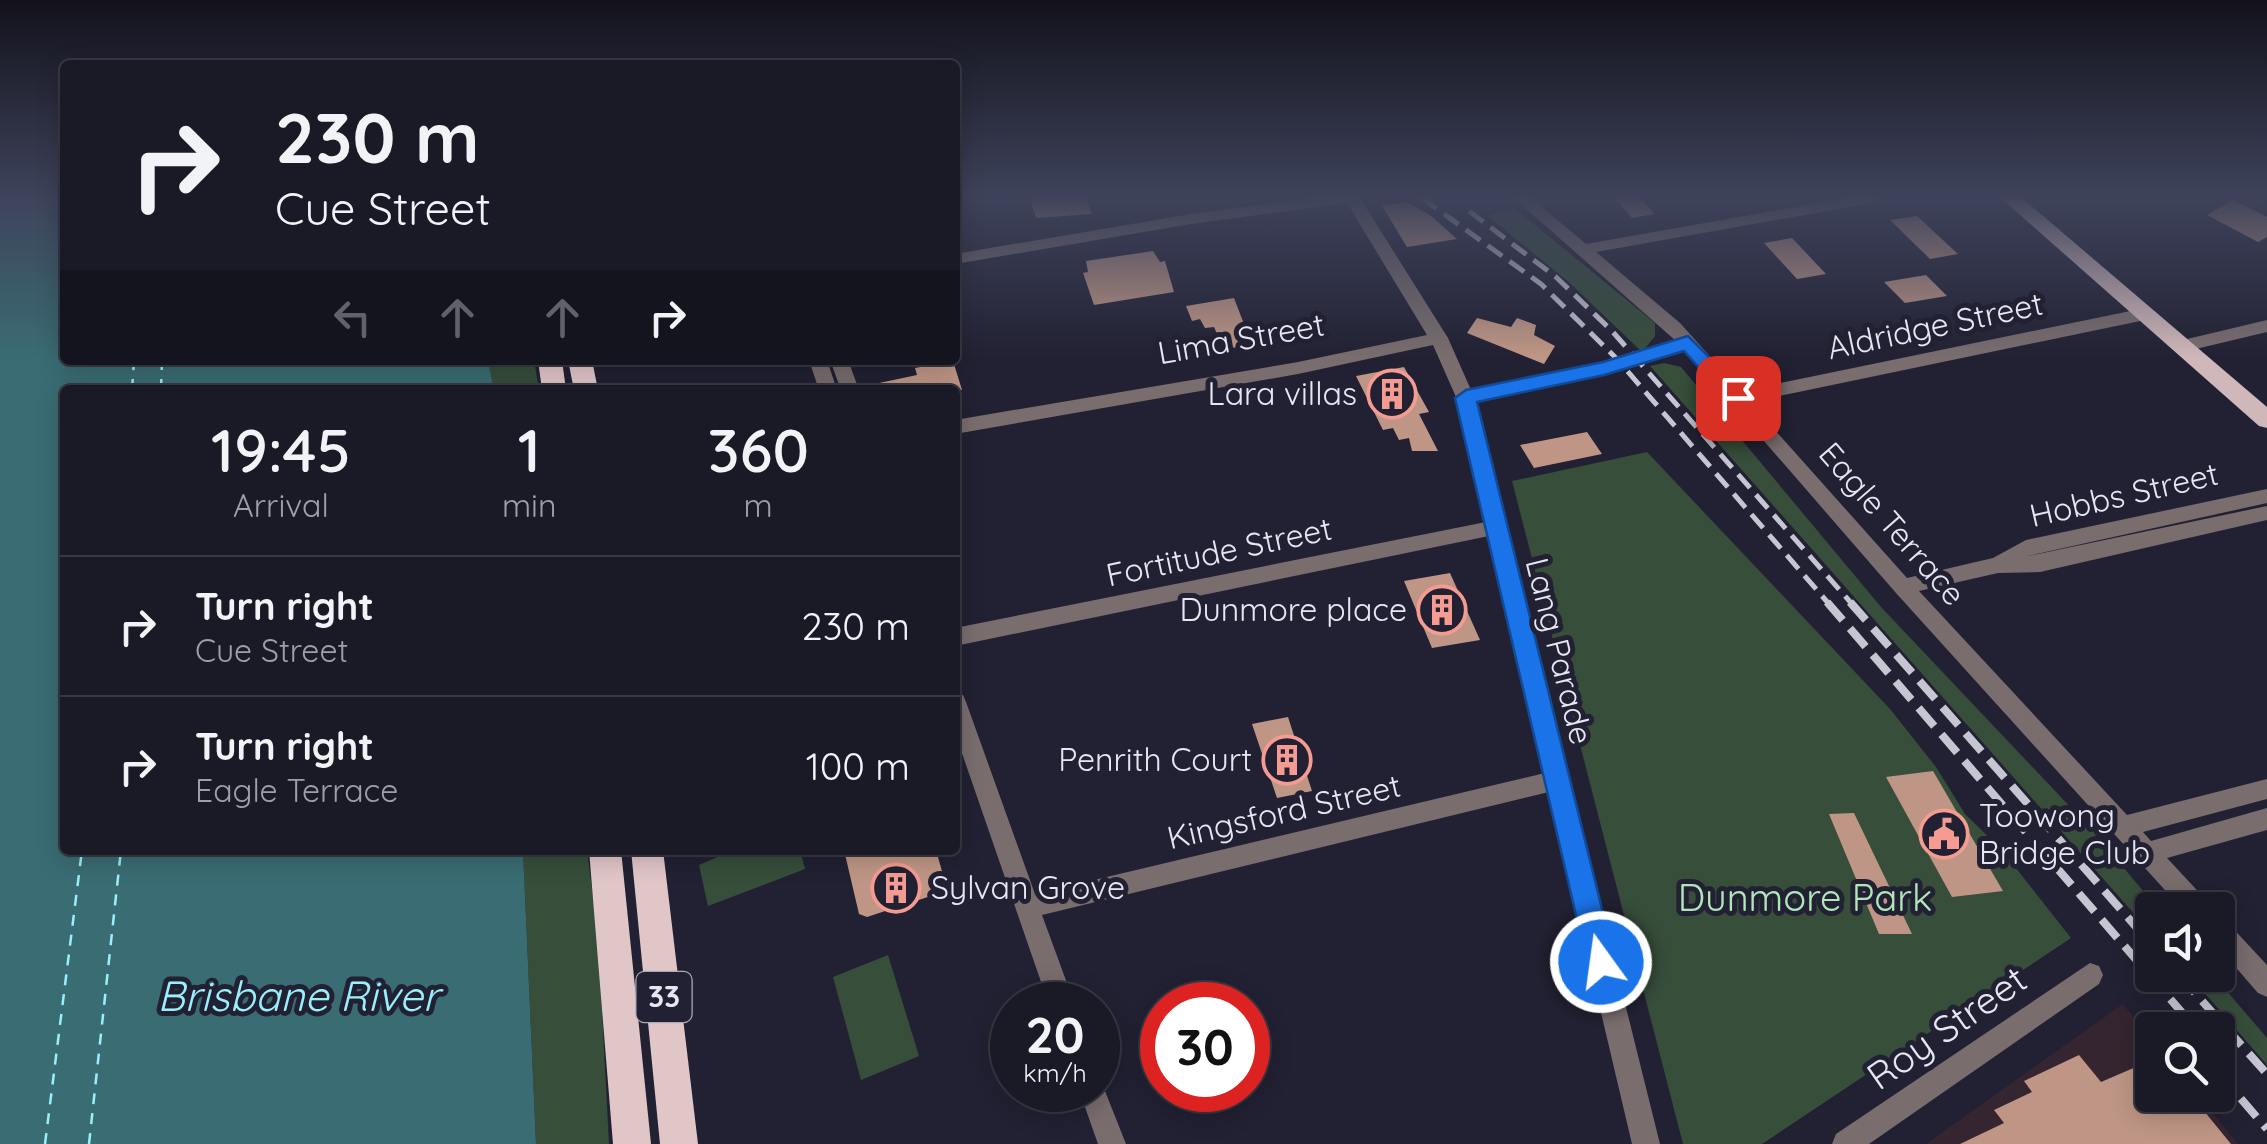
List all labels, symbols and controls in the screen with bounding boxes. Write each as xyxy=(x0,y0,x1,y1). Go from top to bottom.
text: 230 m xyxy=(275,93,480,181)
icon: right xyxy=(110,100,240,230)
text: Cue Street xyxy=(275,180,491,236)
street label: Aldridge Street xyxy=(1823,283,2046,367)
icon: left xyxy=(325,290,380,345)
icon: ahead xyxy=(430,290,485,345)
icon: ahead xyxy=(535,290,590,345)
icon: right xyxy=(640,290,695,345)
street label: Lima Street xyxy=(1154,304,1327,372)
pin xyxy=(1696,356,1781,441)
building icon: Lara villas xyxy=(1366,368,1418,420)
icon: arrive xyxy=(1711,371,1766,426)
place label: Lara villas xyxy=(1208,373,1357,413)
text: 19:45 xyxy=(211,412,351,487)
text: 1 xyxy=(518,412,541,487)
text: 360 xyxy=(708,412,809,487)
street label: Eagle Terrace xyxy=(1811,434,1975,613)
street label: Hobbs Street xyxy=(2026,453,2222,535)
text: Arrival xyxy=(233,485,329,525)
text: min xyxy=(502,485,556,525)
text: m xyxy=(744,485,773,525)
street label: Fortitude Street xyxy=(1102,508,1335,594)
street label: Lang Parade xyxy=(1517,553,1602,748)
text: Turn right xyxy=(195,582,374,630)
building icon: Dunmore place xyxy=(1416,584,1468,636)
place label: Dunmore place xyxy=(1180,589,1407,629)
icon: right xyxy=(110,599,165,654)
text: 230 m xyxy=(801,602,910,650)
text: Cue Street xyxy=(195,630,348,670)
text: Turn right xyxy=(195,722,374,770)
building icon: Penrith Court xyxy=(1261,734,1313,786)
icon: right xyxy=(110,739,165,794)
place label: Penrith Court xyxy=(1058,739,1252,779)
text: 100 m xyxy=(806,742,910,790)
street label: Kingsford Street xyxy=(1163,765,1404,857)
text: Eagle Terrace xyxy=(195,770,398,810)
place label: Toowong Bridge Club xyxy=(1979,795,2150,872)
public building icon: Toowong Bridge Club xyxy=(1918,808,1970,860)
building icon: Sylvan Grove xyxy=(870,862,922,914)
place label: Sylvan Grove xyxy=(931,867,1125,907)
park label: Dunmore Park xyxy=(1678,873,1932,921)
map controls xyxy=(2135,892,2235,1112)
button: sound xyxy=(2135,892,2235,992)
position arrow xyxy=(1549,910,1653,1014)
street label: Roy Street xyxy=(1857,955,2036,1100)
water label: Brisbane River xyxy=(157,969,444,1022)
road number: 33 xyxy=(636,972,692,1022)
speed limit sign: 30 xyxy=(1140,982,1270,1112)
text: 20 xyxy=(1025,1003,1085,1066)
button: search xyxy=(2135,1012,2235,1112)
text: km/h xyxy=(1023,1057,1087,1088)

